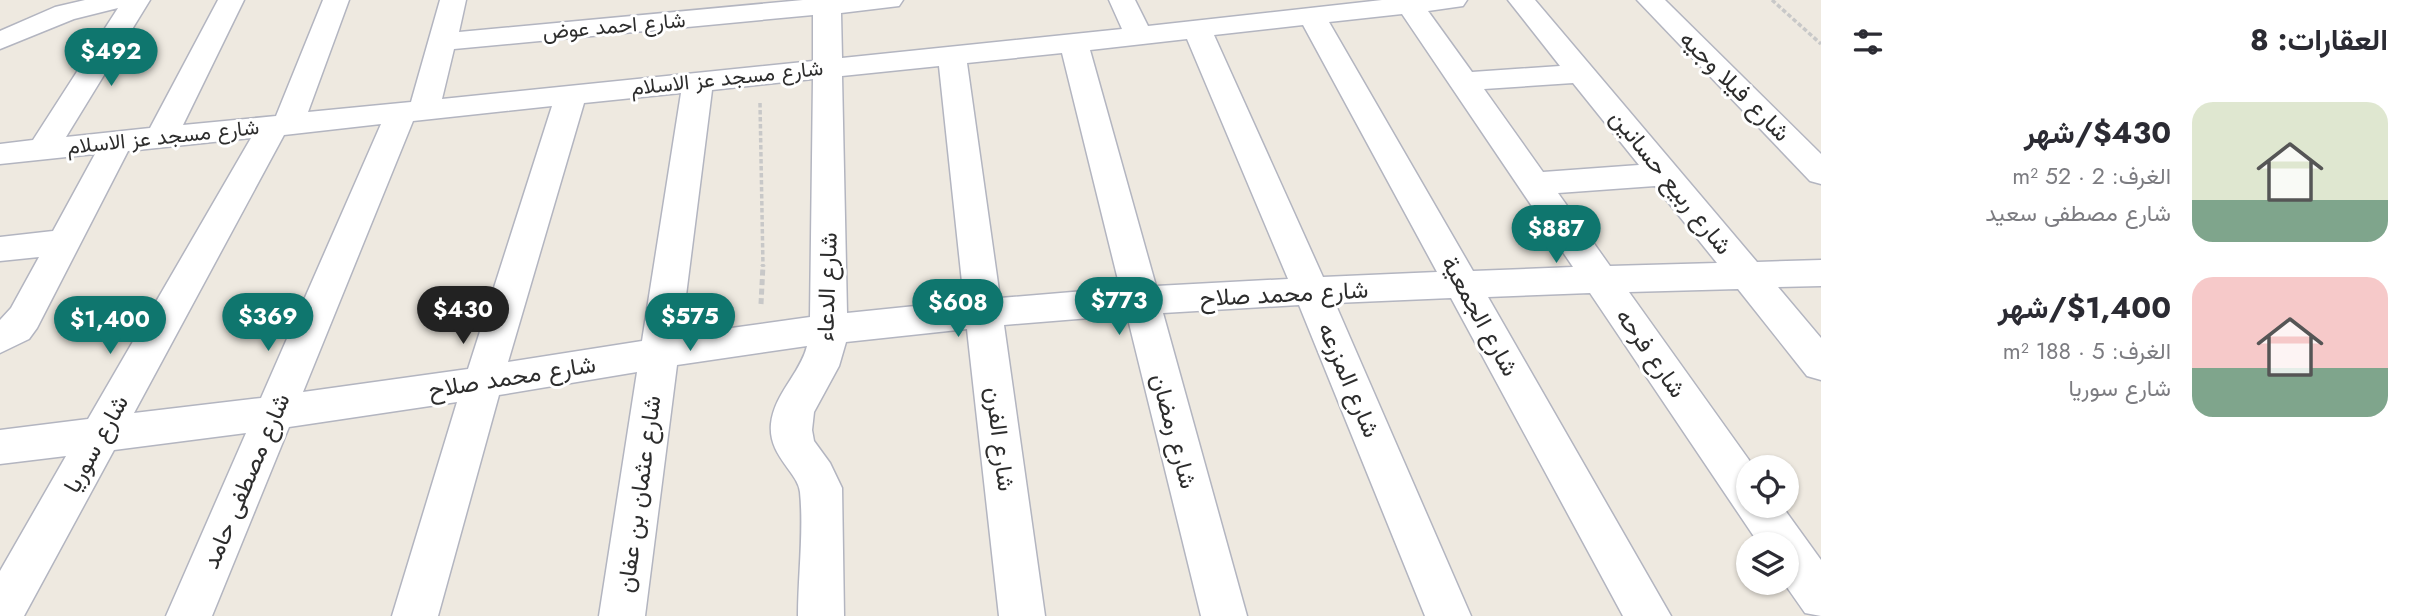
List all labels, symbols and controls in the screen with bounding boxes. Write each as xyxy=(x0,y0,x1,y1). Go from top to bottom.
street label: شارع احمد عوض xyxy=(541,5,687,47)
text: العقارات: 8 xyxy=(2250,18,2388,61)
street label: شارع فيلا وجيه xyxy=(1672,22,1799,149)
icon: filters xyxy=(1849,23,1887,61)
pin: $492 xyxy=(70,28,152,88)
text: $492 xyxy=(81,34,141,68)
street label: شارع مسجد عز الاسلام xyxy=(629,53,825,103)
street label: شارع ربيع حسانين xyxy=(1602,101,1741,262)
text: $430/شهر xyxy=(2024,111,2171,154)
street label: شارع مسجد عز الاسلام xyxy=(65,112,261,162)
icon: home xyxy=(2248,130,2332,214)
text: الغرف: 2 · 52 m² xyxy=(2012,159,2171,193)
text: شارع مصطفى سعيد xyxy=(1985,196,2171,230)
pin: $887 xyxy=(1515,205,1597,265)
text: $887 xyxy=(1528,211,1584,245)
street label: شارع الدعاء xyxy=(807,232,846,342)
street label: شارع الجمعية xyxy=(1433,249,1528,382)
street label: شارع محمد صلاح xyxy=(1199,272,1369,315)
pin: $773 xyxy=(1078,278,1160,337)
pin: $608 xyxy=(917,280,999,339)
text: $773 xyxy=(1091,283,1147,317)
text: $608 xyxy=(928,285,988,319)
pin: $430 xyxy=(422,286,504,346)
text: $1,400/شهر xyxy=(1998,286,2171,329)
text: $430 xyxy=(433,292,493,326)
pin: $369 xyxy=(227,294,309,353)
pin: $575 xyxy=(649,294,731,353)
pin: $1,400 xyxy=(53,296,167,356)
text: $369 xyxy=(238,299,298,333)
text: $575 xyxy=(661,299,719,333)
street label: شارع فرحه xyxy=(1608,301,1695,405)
text: $1,400 xyxy=(70,302,150,336)
icon: home xyxy=(2248,305,2332,389)
street label: شارع المزرعه xyxy=(1310,317,1389,443)
text: الغرف: 5 · 188 m² xyxy=(2003,334,2171,368)
street label: شارع محمد صلاح xyxy=(426,346,598,407)
street label: شارع رمضان xyxy=(1142,369,1207,492)
text: شارع سوريا xyxy=(2068,371,2171,405)
street label: شارع الفرن xyxy=(977,385,1024,493)
street label: شارع سوريا xyxy=(54,388,137,499)
street label: شارع مصطفى حامد xyxy=(193,388,298,574)
street label: شارع عثمان بن عفان xyxy=(607,393,670,595)
map controls xyxy=(1736,455,1799,595)
button: locate xyxy=(1736,455,1799,518)
button: layers xyxy=(1736,532,1799,595)

